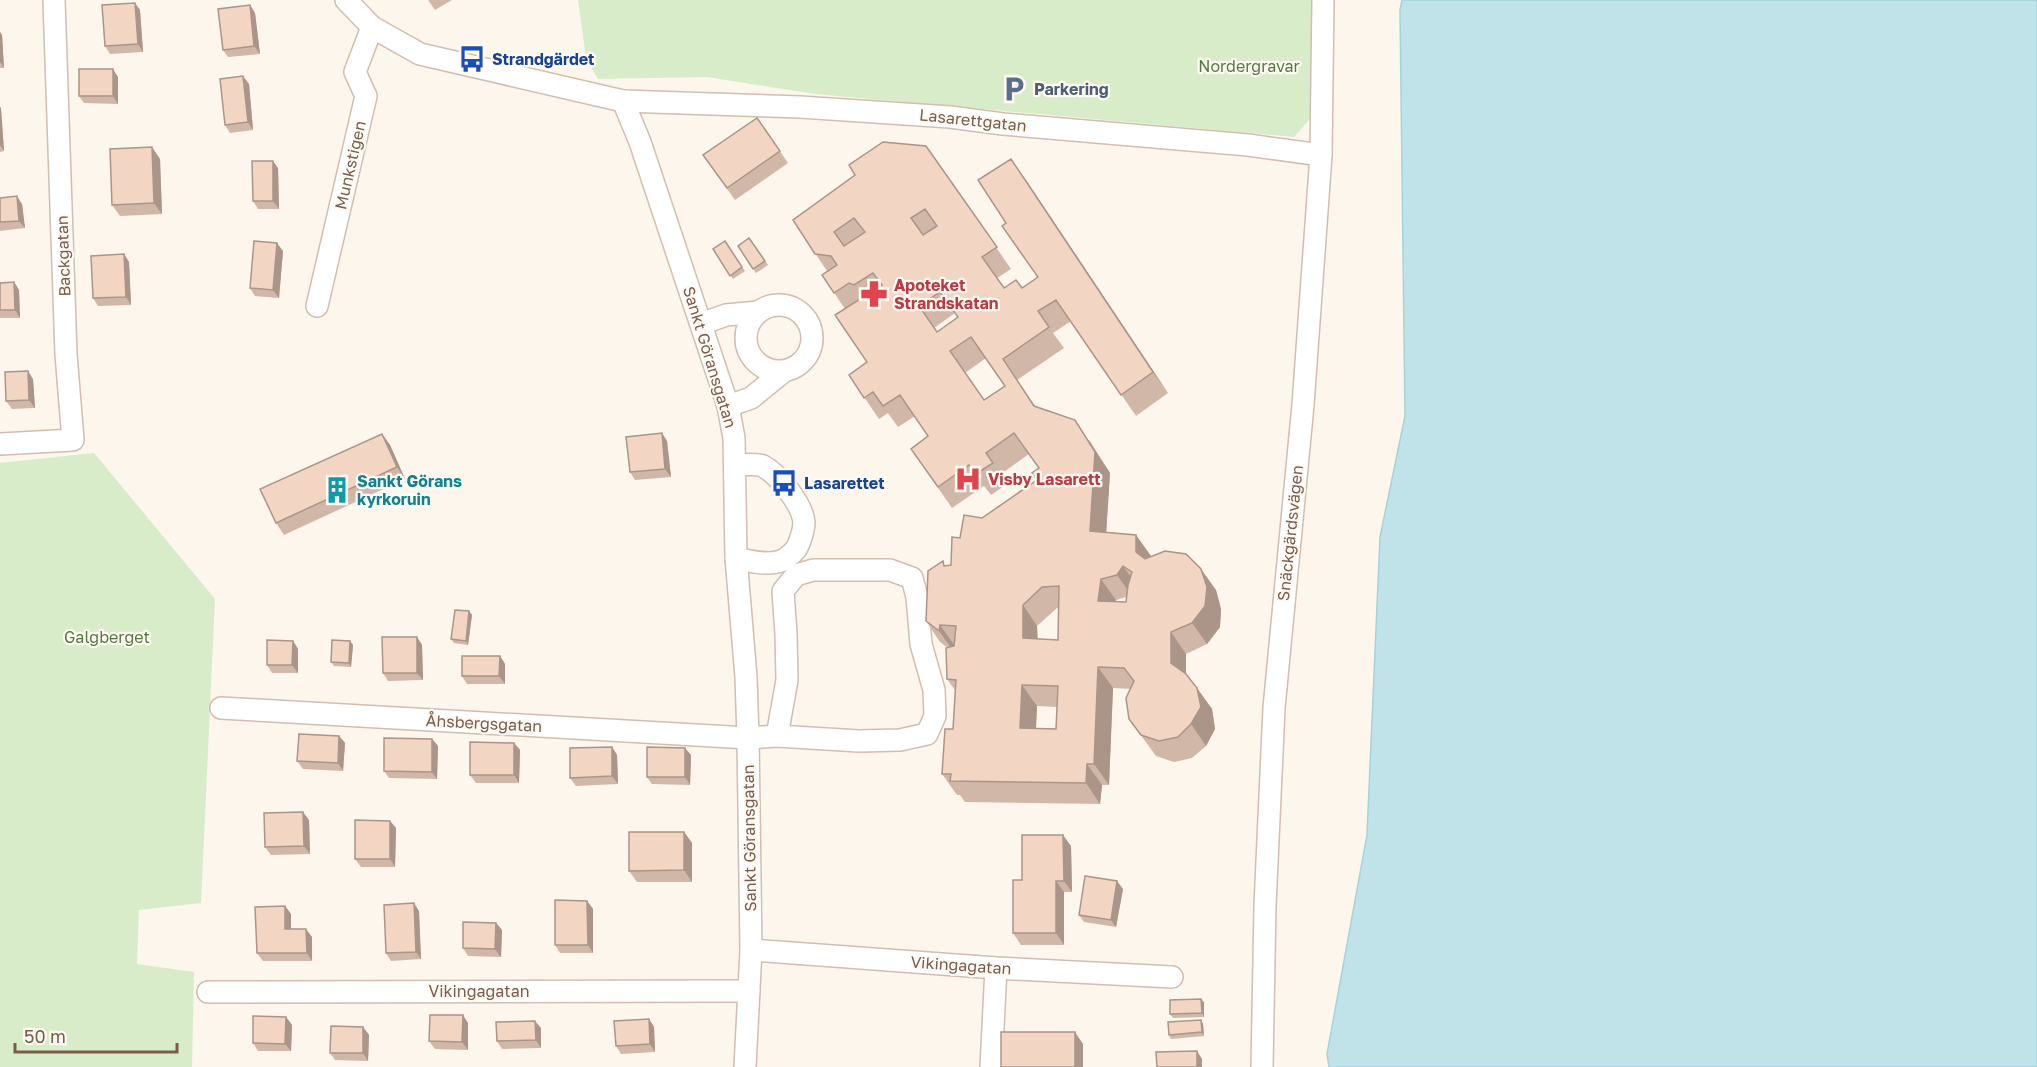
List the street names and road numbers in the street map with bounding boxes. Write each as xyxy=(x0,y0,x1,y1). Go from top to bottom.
street label: Lasarettgatan xyxy=(918,104,1028,136)
street label: Munkstigen xyxy=(330,119,370,211)
street label: Backgatan xyxy=(52,215,74,297)
street label: Sankt Göransgatan xyxy=(679,284,741,430)
street label: Snäckgärdsvägen xyxy=(1273,464,1307,602)
street label: Åhsbergsgatan xyxy=(425,710,543,736)
street label: Sankt Göransgatan xyxy=(738,764,760,912)
street label: Vikingagatan xyxy=(910,951,1012,979)
street label: Vikingagatan xyxy=(428,981,530,1001)

